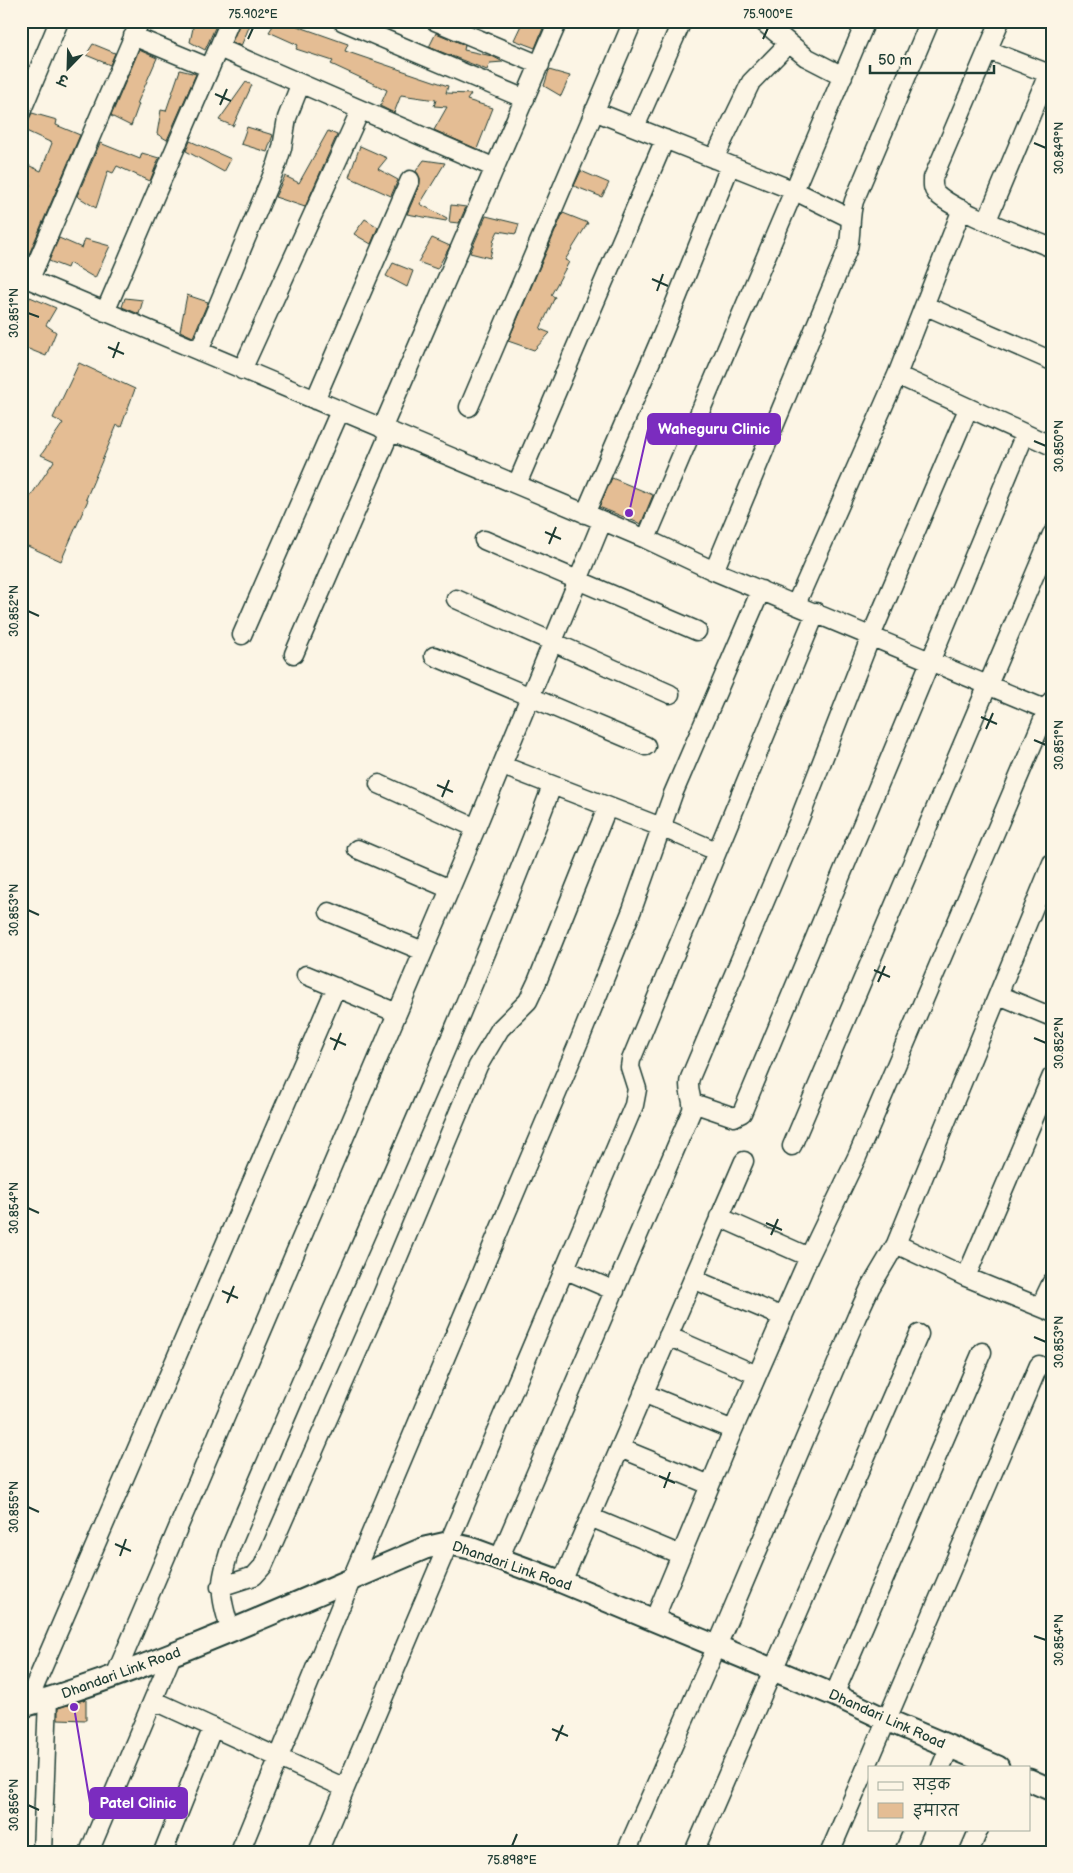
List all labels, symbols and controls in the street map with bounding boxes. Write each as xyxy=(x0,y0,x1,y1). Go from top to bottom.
text: 75.902°E xyxy=(228,7,278,22)
text: 75.900°E xyxy=(743,7,793,22)
north arrow xyxy=(42,42,92,92)
scale bar xyxy=(870,42,994,74)
text: 50 m xyxy=(878,51,912,70)
text: उ xyxy=(54,69,73,90)
text: 30.849°N xyxy=(1052,122,1067,174)
text: 30.851°N xyxy=(7,288,22,338)
callout: Waheguru Clinic xyxy=(648,414,780,444)
text: Waheguru Clinic xyxy=(658,420,770,439)
text: 30.850°N xyxy=(1052,420,1067,472)
text: 30.852°N xyxy=(7,585,22,637)
text: 30.851°N xyxy=(1052,720,1067,770)
text: 30.853°N xyxy=(7,884,22,936)
text: 30.852°N xyxy=(1052,1017,1067,1069)
text: 30.854°N xyxy=(7,1182,22,1234)
text: 30.853°N xyxy=(1052,1316,1067,1368)
text: 30.855°N xyxy=(7,1481,22,1533)
street label: Dhandari Link Road xyxy=(450,1538,574,1594)
text: 30.854°N xyxy=(1052,1614,1067,1666)
street label: Dhandari Link Road xyxy=(59,1644,183,1702)
street label: Dhandari Link Road xyxy=(826,1686,948,1752)
legend xyxy=(868,1766,1030,1830)
text: सड़क xyxy=(912,1776,951,1795)
text: 30.856°N xyxy=(7,1779,22,1831)
callout: Patel Clinic xyxy=(90,1788,187,1818)
text: Patel Clinic xyxy=(100,1794,176,1813)
text: इमारत xyxy=(913,1802,960,1821)
text: 75.898°E xyxy=(487,1853,537,1868)

